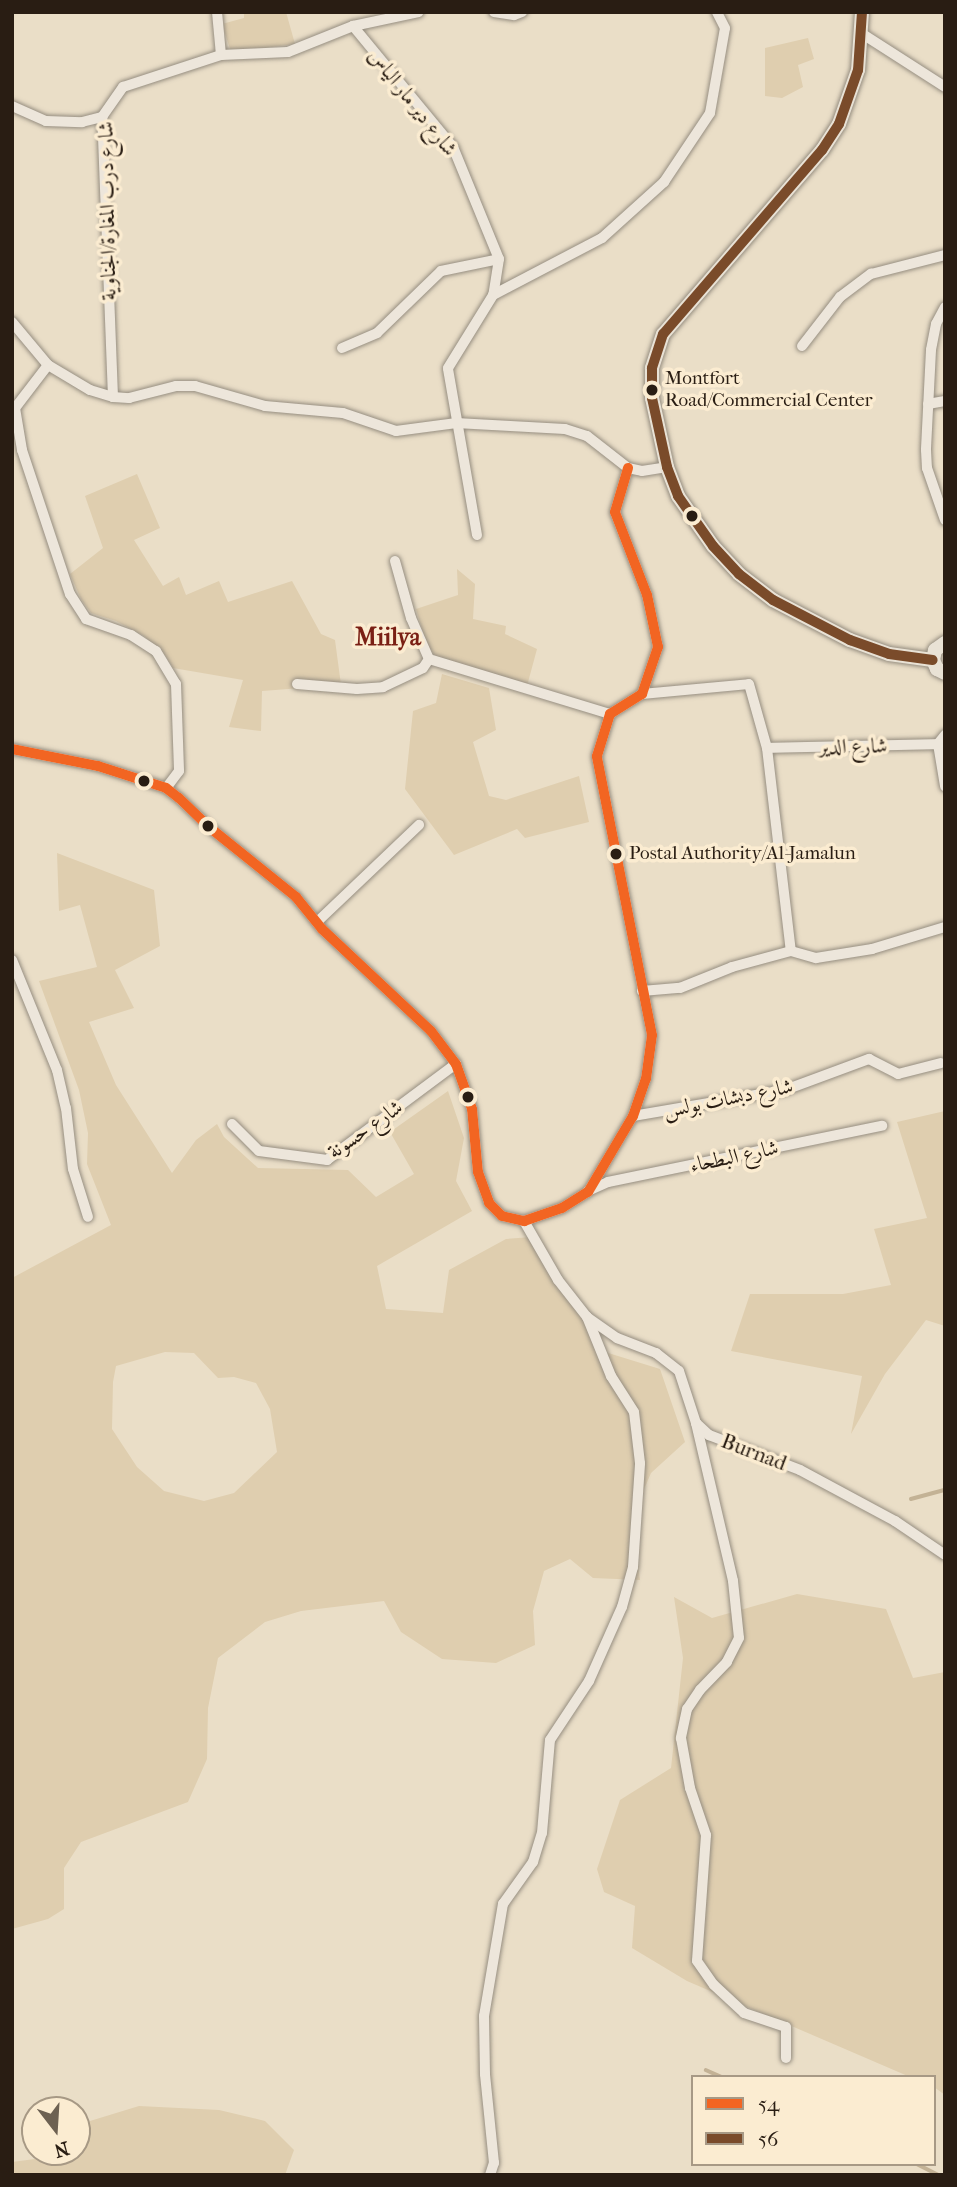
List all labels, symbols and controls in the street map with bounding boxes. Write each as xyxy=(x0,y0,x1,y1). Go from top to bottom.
street label: شارع دير مار الياس xyxy=(363,43,463,161)
street label: شارع درب المغارة/الجناوية xyxy=(93,121,121,301)
place label: Montfort Road/Commercial Center xyxy=(665,368,873,412)
marker: Montfort Road/Commercial Center xyxy=(645,383,659,397)
unlabelled marker xyxy=(685,509,699,523)
district label: Miilya xyxy=(355,624,421,652)
street label: شارع الدير xyxy=(818,733,888,759)
unlabelled marker xyxy=(137,774,151,788)
unlabelled marker xyxy=(201,819,215,833)
place label: Postal Authority/Al-Jamalun xyxy=(629,843,856,865)
marker: Postal Authority/Al-Jamalun xyxy=(609,847,623,861)
street label: شارع دبشات بولس xyxy=(661,1073,795,1123)
unlabelled marker xyxy=(461,1090,475,1104)
street label: شارع حسونة xyxy=(323,1094,407,1164)
street label: شارع البطحاء xyxy=(687,1134,781,1178)
street label: Burnad xyxy=(718,1428,790,1476)
legend xyxy=(691,2075,936,2166)
text: 54 xyxy=(758,2092,779,2116)
north arrow xyxy=(21,2096,91,2166)
text: 56 xyxy=(758,2127,778,2151)
text: N xyxy=(51,2137,72,2162)

